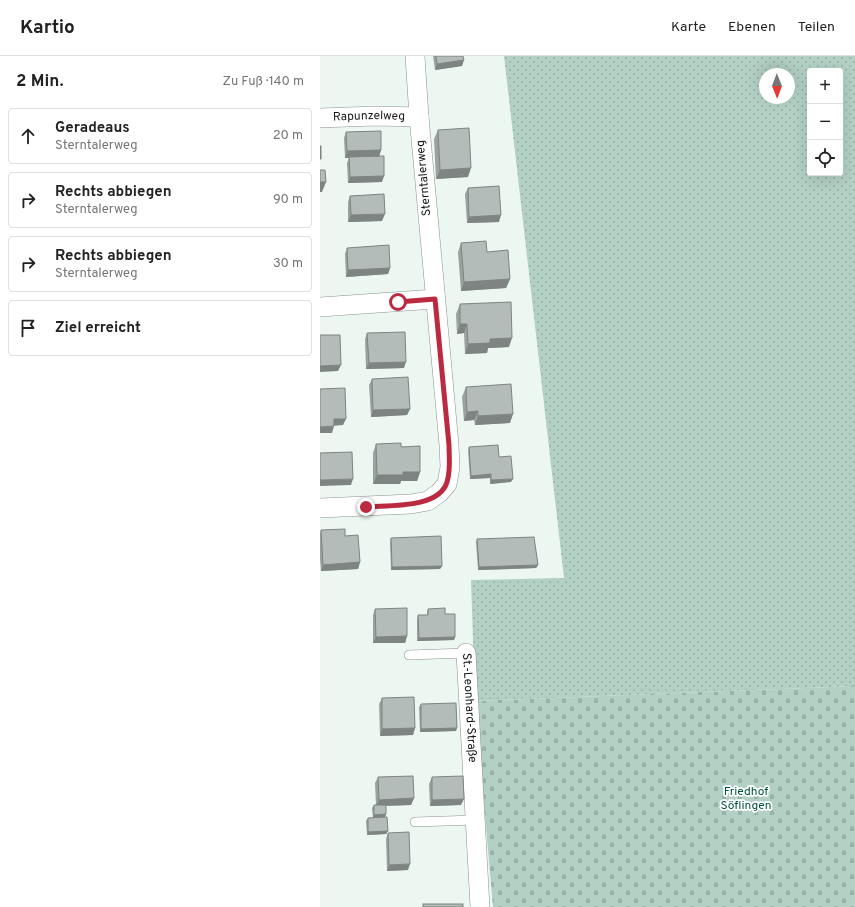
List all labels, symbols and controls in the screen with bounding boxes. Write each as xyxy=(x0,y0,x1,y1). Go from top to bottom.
text: Kartio xyxy=(20,16,75,40)
text: Karte xyxy=(671,19,706,36)
text: Ebenen xyxy=(728,19,776,36)
text: Teilen xyxy=(798,19,835,36)
north arrow xyxy=(759,68,795,104)
map controls xyxy=(807,68,843,176)
button: + xyxy=(807,68,843,104)
text: 2 Min. xyxy=(16,71,64,93)
text: Zu Fuß · 140 m xyxy=(223,74,304,90)
button: − xyxy=(807,104,843,140)
street label: Rapunzelweg xyxy=(333,108,405,126)
text: Geradeaus xyxy=(55,119,130,138)
icon: ahead xyxy=(17,125,39,147)
text: 20 m xyxy=(273,128,303,144)
text: Sterntalerweg xyxy=(55,138,138,154)
street label: Sterntalerweg xyxy=(413,139,435,217)
button: locate xyxy=(807,140,843,176)
text: Rechts abbiegen xyxy=(55,183,172,202)
icon: right xyxy=(17,189,39,211)
text: 90 m xyxy=(273,192,303,208)
text: Sterntalerweg xyxy=(55,202,138,218)
text: Rechts abbiegen xyxy=(55,247,172,266)
icon: right xyxy=(17,253,39,275)
text: 30 m xyxy=(273,256,303,272)
text: Sterntalerweg xyxy=(55,266,138,282)
route start xyxy=(389,293,407,311)
icon: arrive xyxy=(17,317,39,339)
text: Ziel erreicht xyxy=(55,319,141,338)
route end xyxy=(357,498,375,516)
street label: St.-Leonhard-Straße xyxy=(458,653,480,763)
park label: Friedhof Söflingen xyxy=(721,784,771,814)

